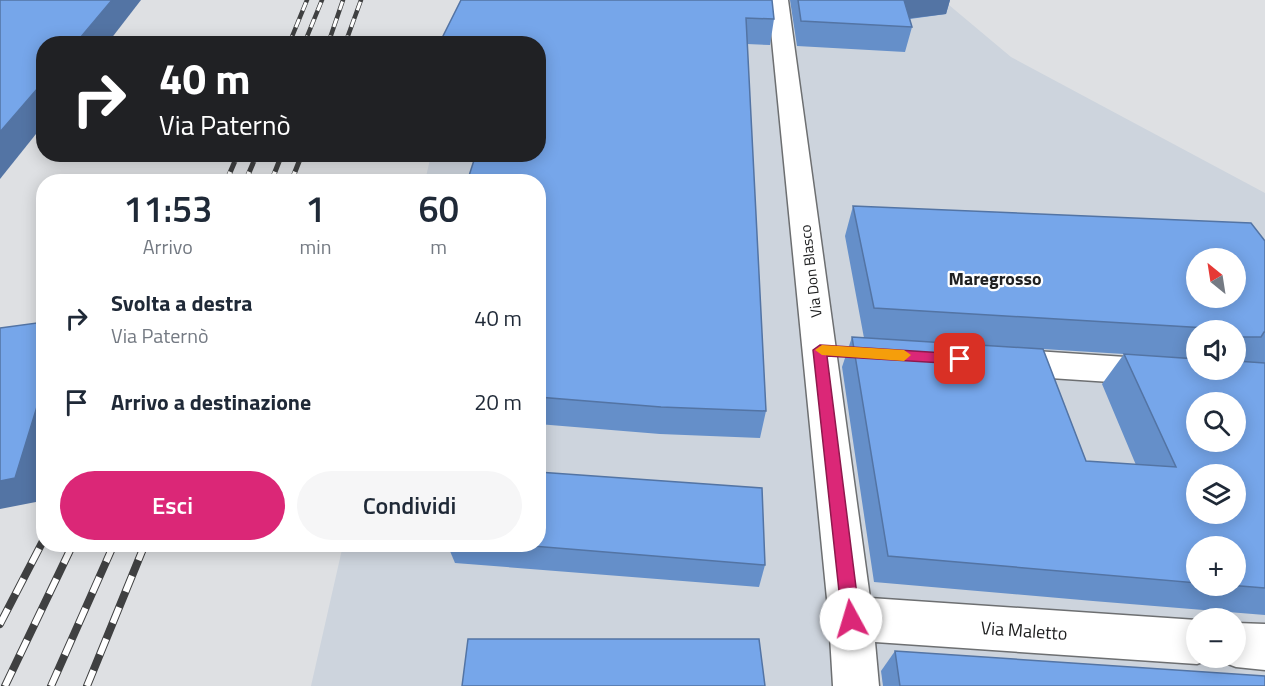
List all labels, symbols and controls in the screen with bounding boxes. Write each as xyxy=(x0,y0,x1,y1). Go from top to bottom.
text: 40 m xyxy=(159,46,251,110)
icon: right xyxy=(60,60,138,138)
text: Via Paternò xyxy=(159,104,291,145)
text: 11:53 xyxy=(123,181,212,236)
text: 1 xyxy=(305,181,326,236)
text: 60 xyxy=(419,181,459,236)
street label: Via Don Blasco xyxy=(793,223,828,319)
text: Arrivo xyxy=(143,231,193,262)
text: min xyxy=(300,231,331,262)
text: m xyxy=(430,231,447,262)
north arrow xyxy=(1186,248,1246,308)
map controls xyxy=(1186,248,1246,668)
district label: Maregrosso xyxy=(949,265,1041,292)
text: Svolta a destra xyxy=(111,286,253,320)
text: 40 m xyxy=(474,301,522,335)
icon: right xyxy=(60,302,93,335)
text: Via Paternò xyxy=(111,320,209,351)
button: sound xyxy=(1186,320,1246,380)
pin xyxy=(934,333,985,384)
icon: arrive xyxy=(943,342,976,375)
text: Arrivo a destinazione xyxy=(111,385,311,419)
text: 20 m xyxy=(474,385,522,419)
icon: arrive xyxy=(60,386,93,419)
button: search xyxy=(1186,392,1246,452)
button: layers xyxy=(1186,464,1246,524)
button: Esci xyxy=(60,471,285,540)
button: Condividi xyxy=(297,471,522,540)
button: + xyxy=(1186,536,1246,596)
position arrow xyxy=(819,587,883,651)
button: − xyxy=(1186,608,1246,668)
street label: Via Maletto xyxy=(980,614,1068,647)

